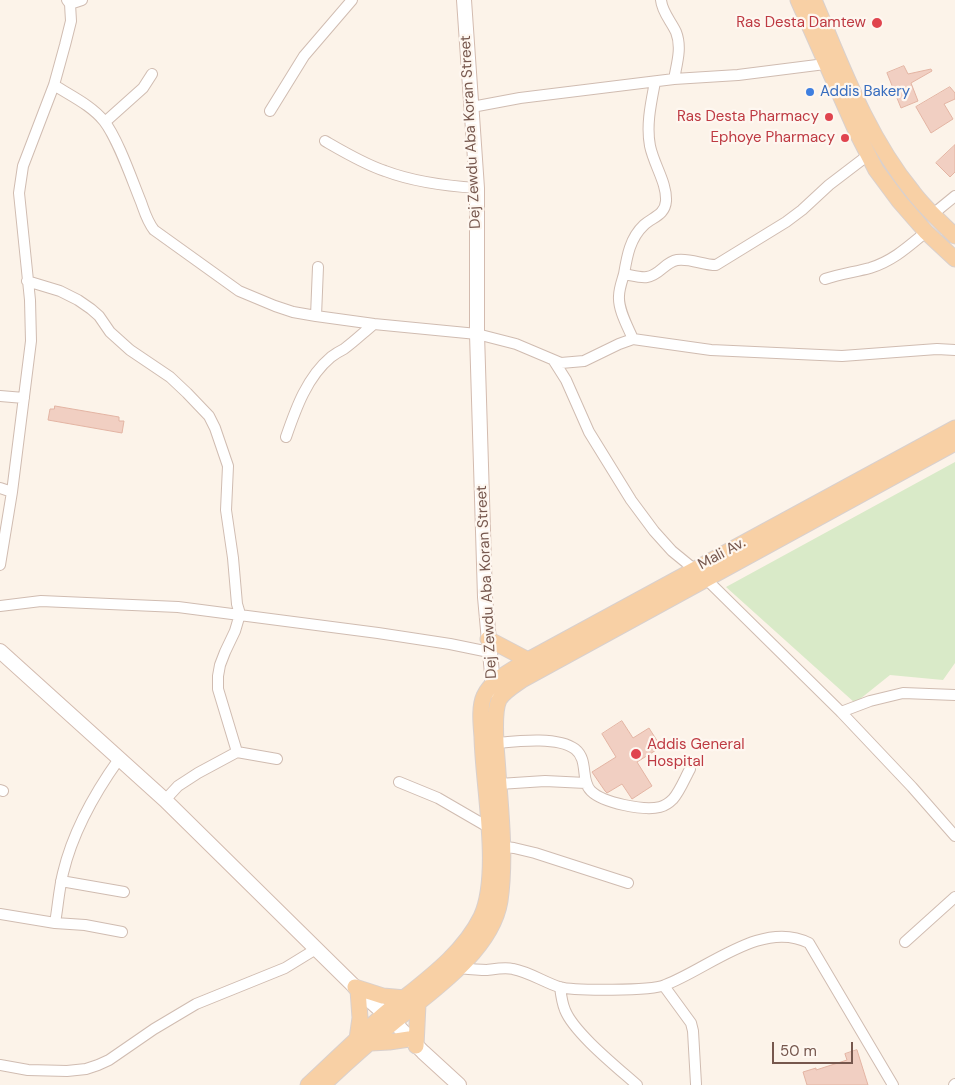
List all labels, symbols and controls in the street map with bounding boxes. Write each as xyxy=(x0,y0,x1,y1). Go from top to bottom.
place label: Ras Desta Damtew xyxy=(736,14,866,32)
marker: Ras Desta Damtew xyxy=(870,16,884,30)
street label: Dej Zewdu Aba Koran Street xyxy=(457,35,485,229)
place label: Addis Bakery xyxy=(820,83,910,101)
marker: Addis Bakery xyxy=(804,86,816,98)
place label: Ras Desta Pharmacy xyxy=(677,108,819,126)
marker: Ras Desta Pharmacy xyxy=(823,111,835,123)
place label: Ephoye Pharmacy xyxy=(711,129,835,147)
marker: Ephoye Pharmacy xyxy=(839,132,851,144)
street label: Dej Zewdu Aba Koran Street xyxy=(473,485,501,679)
street label: Mali Av. xyxy=(695,534,749,574)
place label: Addis General Hospital xyxy=(647,736,745,771)
marker: Addis General Hospital xyxy=(629,747,643,761)
scale bar xyxy=(775,1032,856,1064)
text: 50 m xyxy=(780,1041,817,1061)

